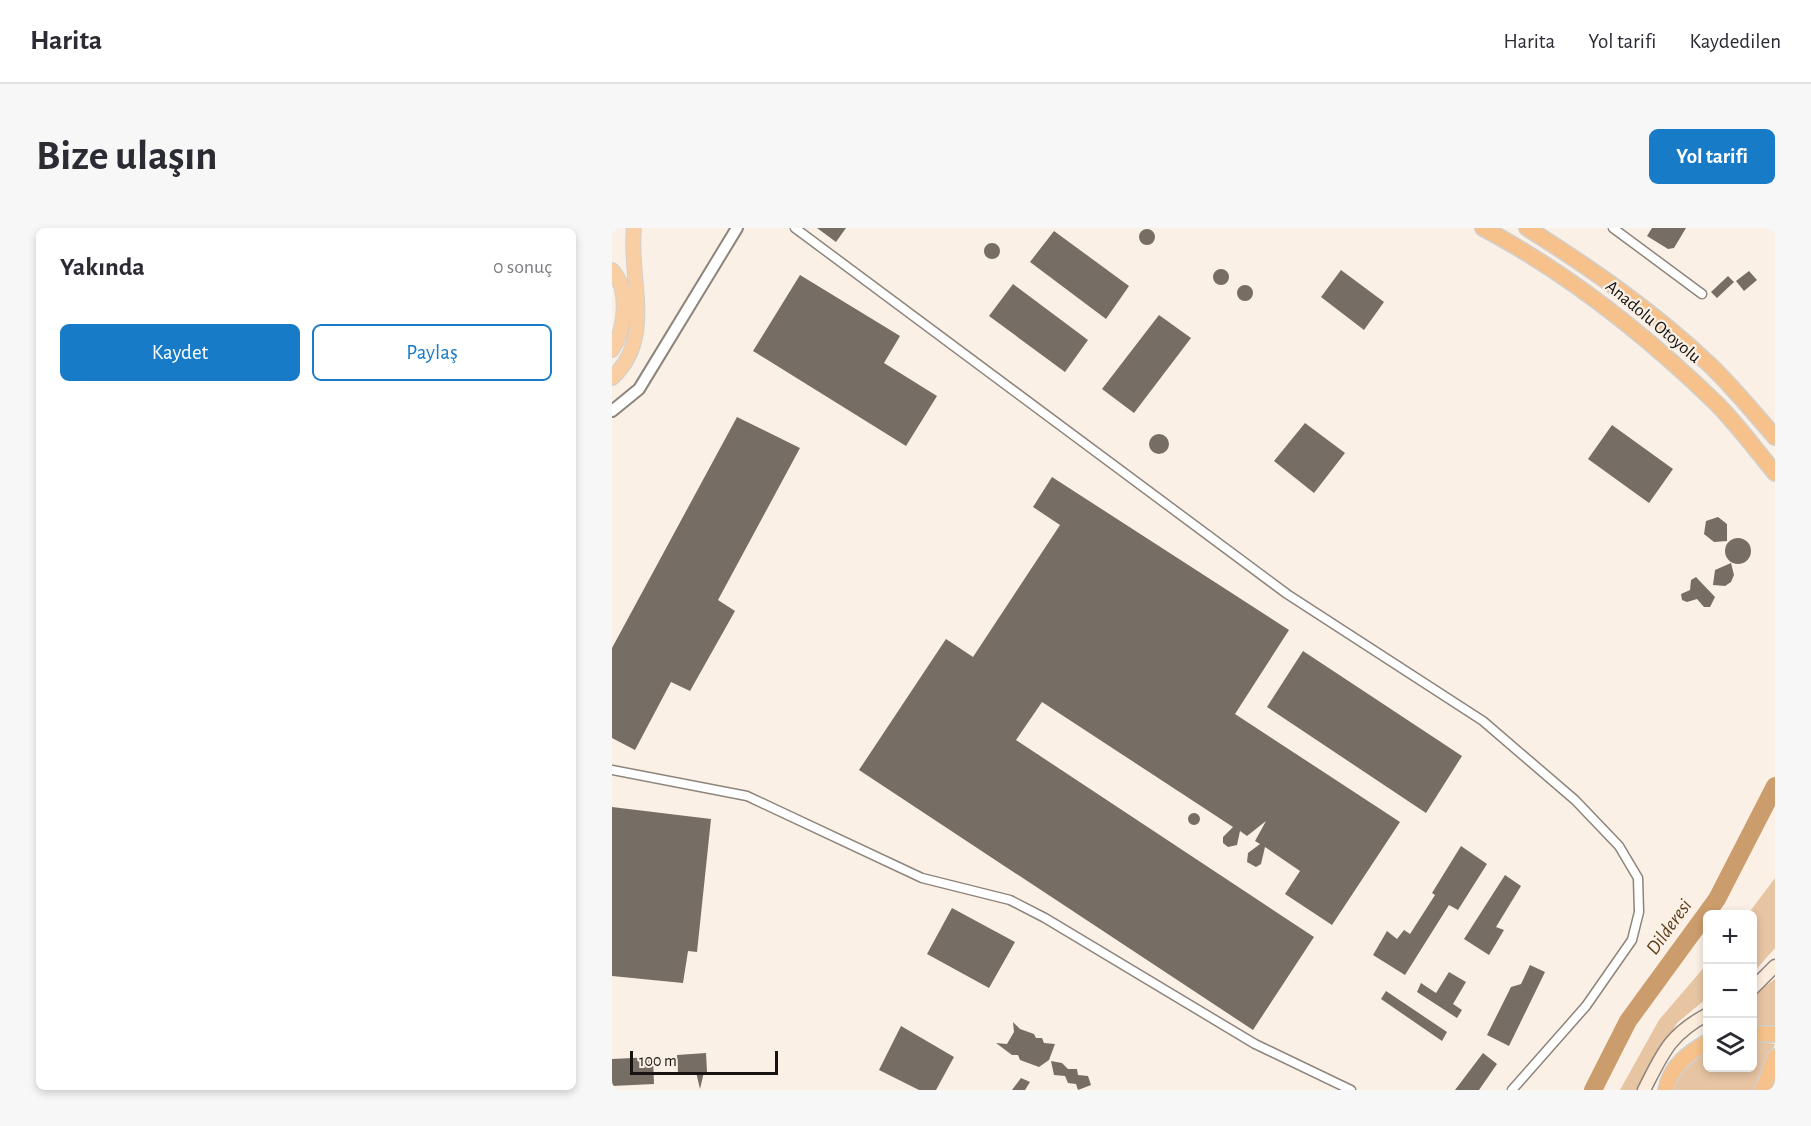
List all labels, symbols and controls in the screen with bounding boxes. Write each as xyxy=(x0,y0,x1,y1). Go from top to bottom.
text: Harita xyxy=(30,27,102,55)
text: Harita xyxy=(1503,31,1555,52)
text: Yol tarifi xyxy=(1588,31,1656,52)
text: Kaydedilen xyxy=(1689,31,1781,52)
button: Yol tarifi xyxy=(1649,129,1775,184)
text: Bize ulaşın xyxy=(36,135,217,177)
text: Yakında xyxy=(60,254,145,280)
text: 0 sonuç xyxy=(493,257,552,277)
street label: Anadolu Otoyolu xyxy=(1602,277,1704,367)
button: Kaydet xyxy=(60,324,300,381)
button: Paylaş xyxy=(312,324,552,381)
water label: Dilderesi xyxy=(1642,896,1696,958)
map controls xyxy=(1703,910,1757,1072)
button: + xyxy=(1703,910,1757,964)
button: − xyxy=(1703,964,1757,1018)
button: layers xyxy=(1703,1018,1757,1072)
scale bar xyxy=(630,1048,778,1076)
text: 100 m xyxy=(639,1053,677,1069)

